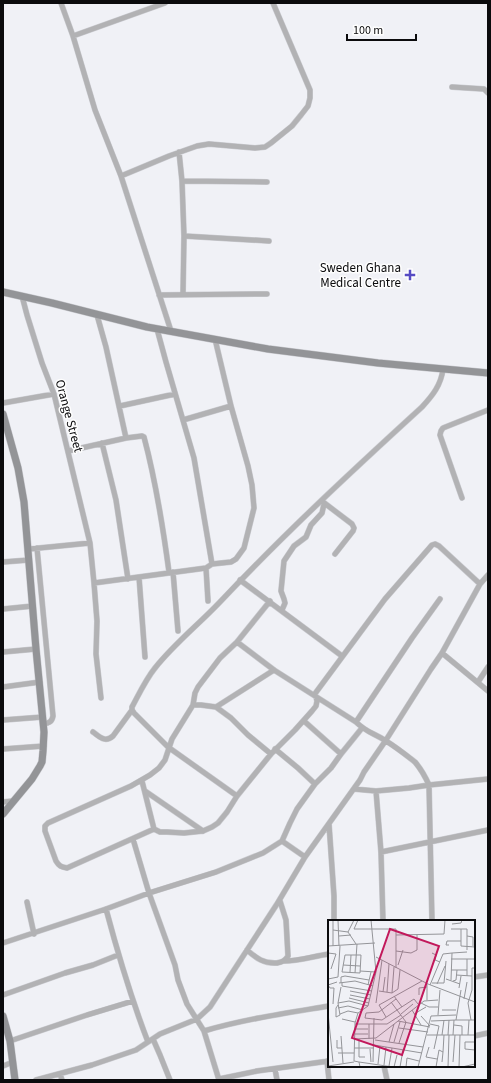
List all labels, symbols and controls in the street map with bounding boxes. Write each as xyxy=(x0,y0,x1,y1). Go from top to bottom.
scale bar xyxy=(347,16,416,42)
text: 100 m xyxy=(353,22,383,39)
place label: Sweden Ghana Medical Centre xyxy=(320,259,401,292)
marker: Sweden Ghana Medical Centre xyxy=(404,269,416,281)
street label: Orange Street xyxy=(51,378,87,455)
inset map xyxy=(328,920,475,1067)

